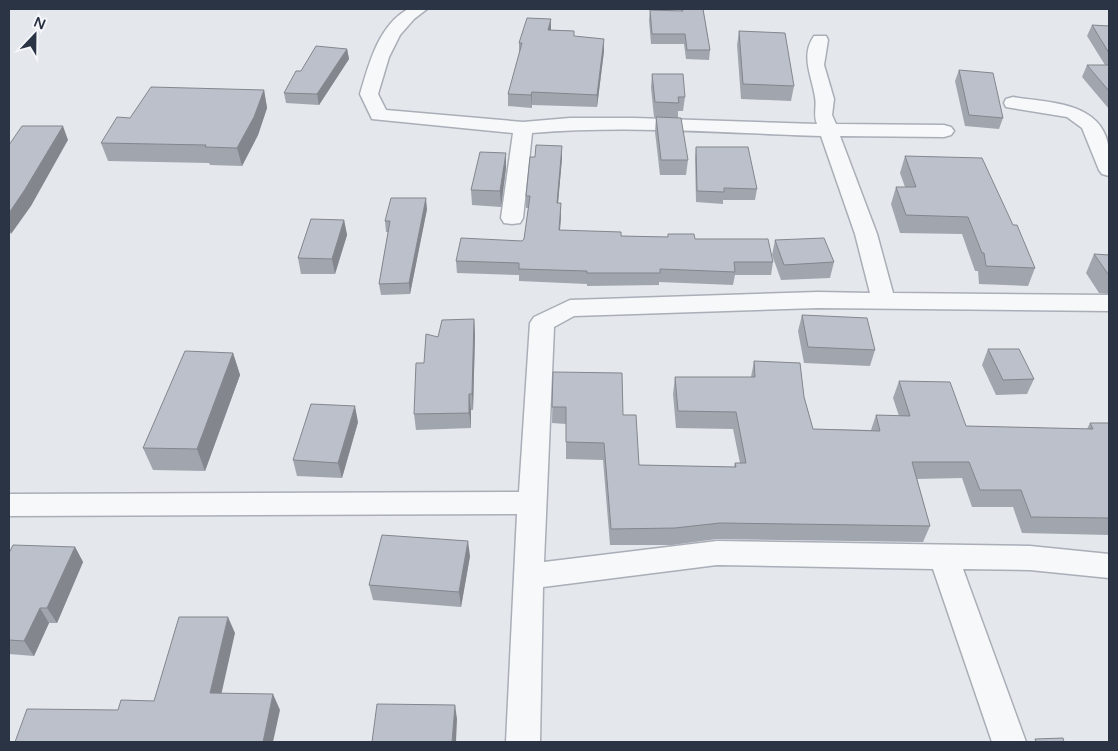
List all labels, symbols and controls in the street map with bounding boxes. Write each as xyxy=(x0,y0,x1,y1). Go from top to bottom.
north arrow xyxy=(10,10,60,60)
text: N xyxy=(31,13,48,33)

